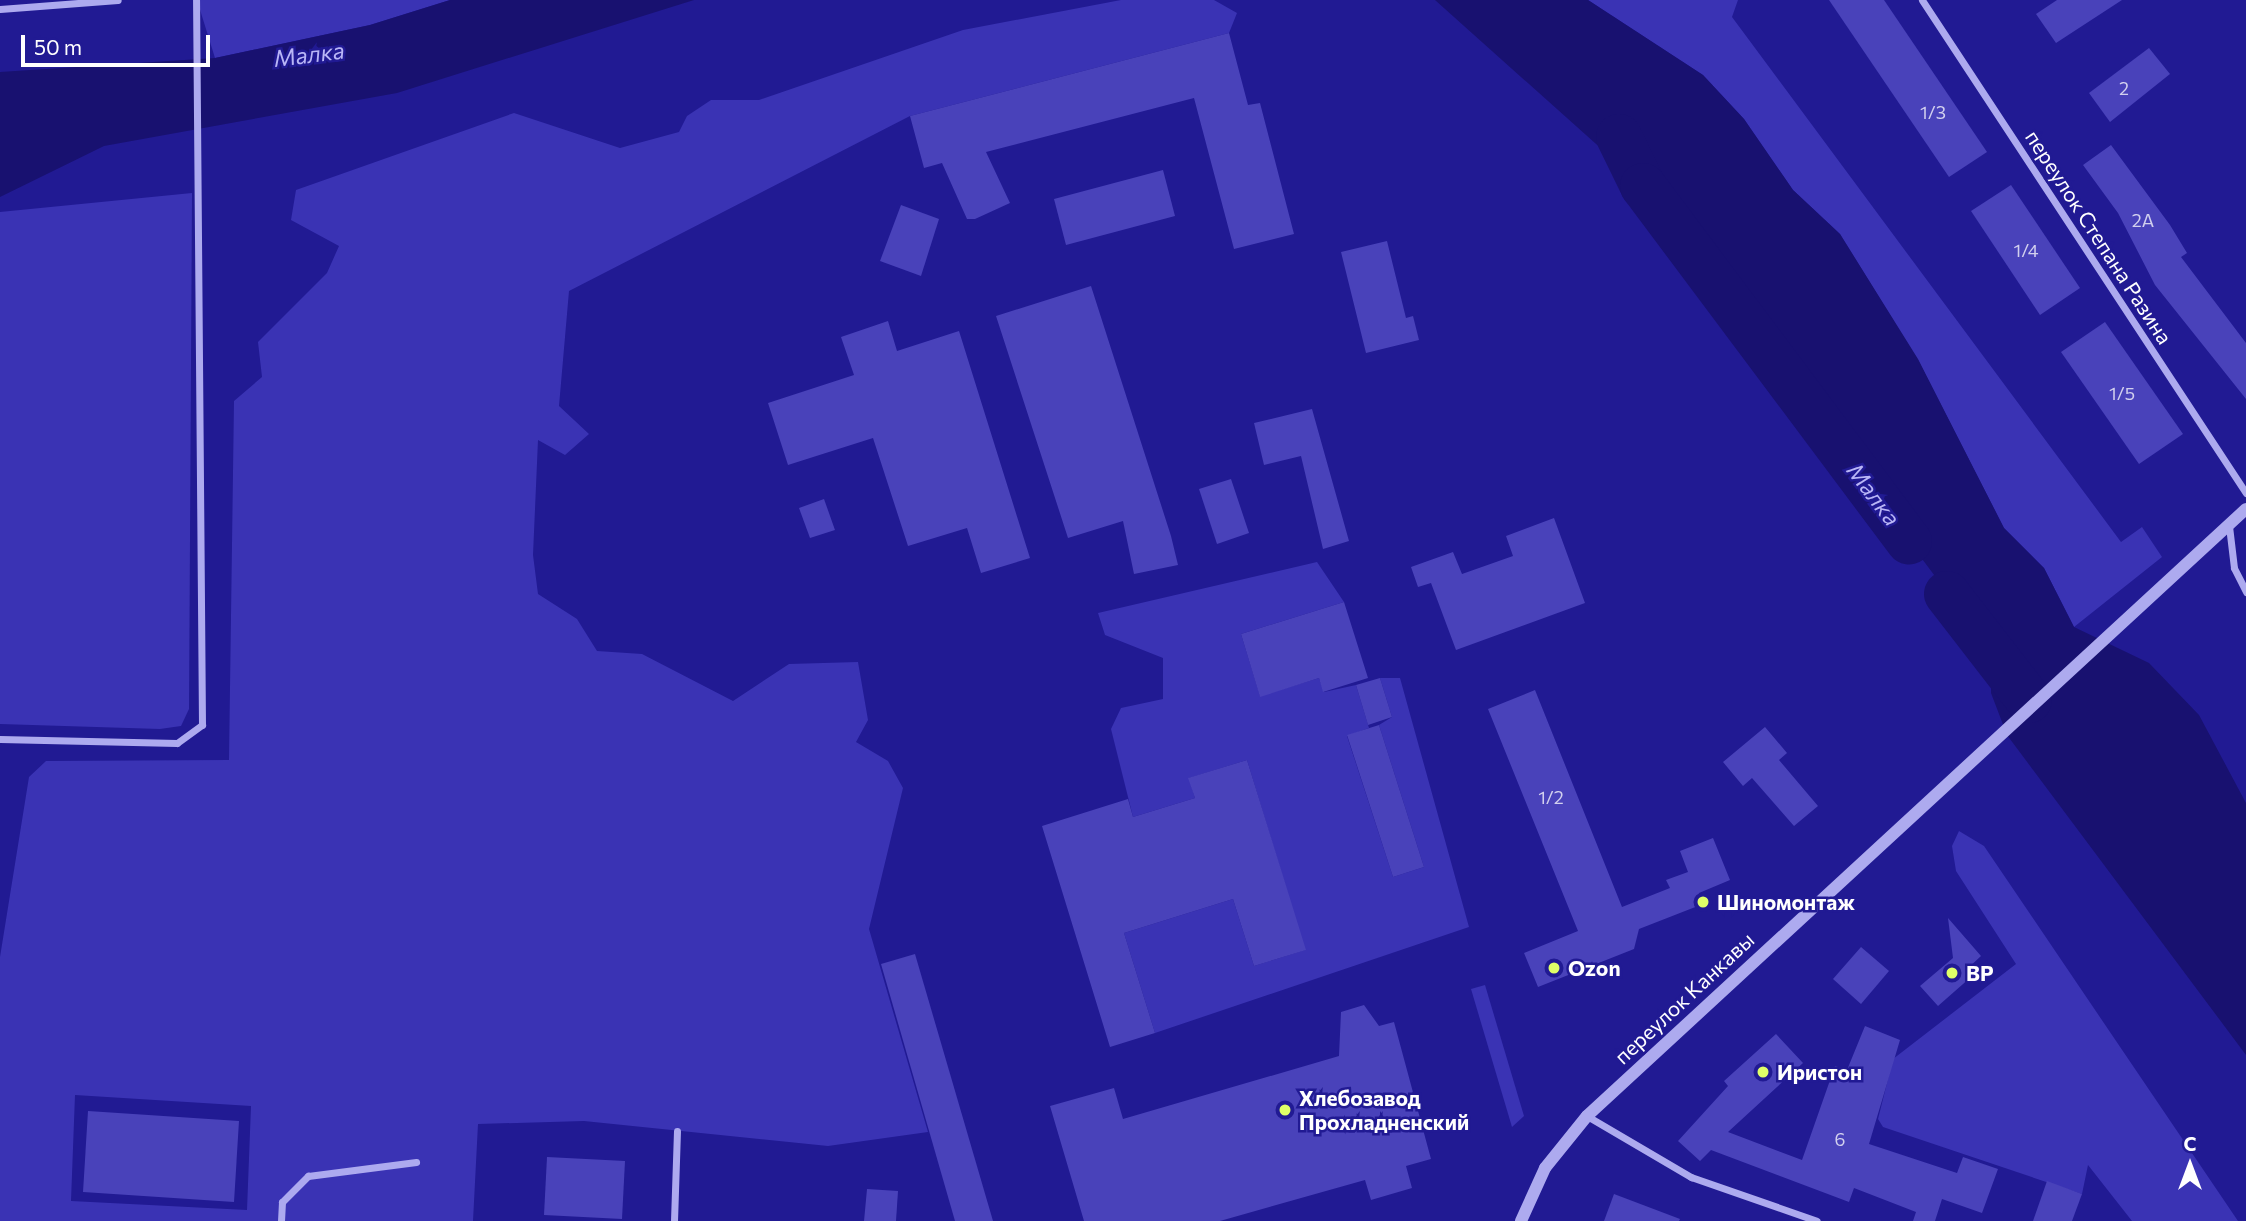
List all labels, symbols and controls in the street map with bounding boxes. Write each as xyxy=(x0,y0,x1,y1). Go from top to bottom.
scale bar xyxy=(24,21,214,65)
text: 50 m xyxy=(34,34,82,59)
water label: Малка xyxy=(272,36,346,72)
house number: 2 xyxy=(2119,77,2129,99)
house number: 1/3 xyxy=(1920,101,1946,123)
street label: переулок Степана Разина xyxy=(2020,125,2178,349)
house number: 2А xyxy=(2132,209,2154,231)
house number: 1/4 xyxy=(2013,239,2039,261)
house number: 1/5 xyxy=(2109,382,2135,404)
water label: Малка xyxy=(1842,457,1906,531)
house number: 1/2 xyxy=(1538,786,1564,808)
place label: Шиномонтаж xyxy=(1717,889,1855,915)
marker: Шиномонтаж xyxy=(1695,894,1711,910)
street label: переулок Канкавы xyxy=(1609,927,1759,1069)
place label: Ozon xyxy=(1568,955,1621,981)
marker: Ozon xyxy=(1546,960,1562,976)
place label: BP xyxy=(1966,960,1994,986)
marker: BP xyxy=(1944,965,1960,981)
place label: Иристон xyxy=(1777,1059,1862,1085)
marker: Иристон xyxy=(1755,1064,1771,1080)
place label: Хлебозавод Прохладненский xyxy=(1299,1085,1469,1135)
marker: Хлебозавод Прохладненский xyxy=(1277,1102,1293,1118)
house number: 6 xyxy=(1835,1128,1845,1150)
north arrow xyxy=(2155,1130,2225,1200)
text: С xyxy=(2184,1132,2197,1155)

